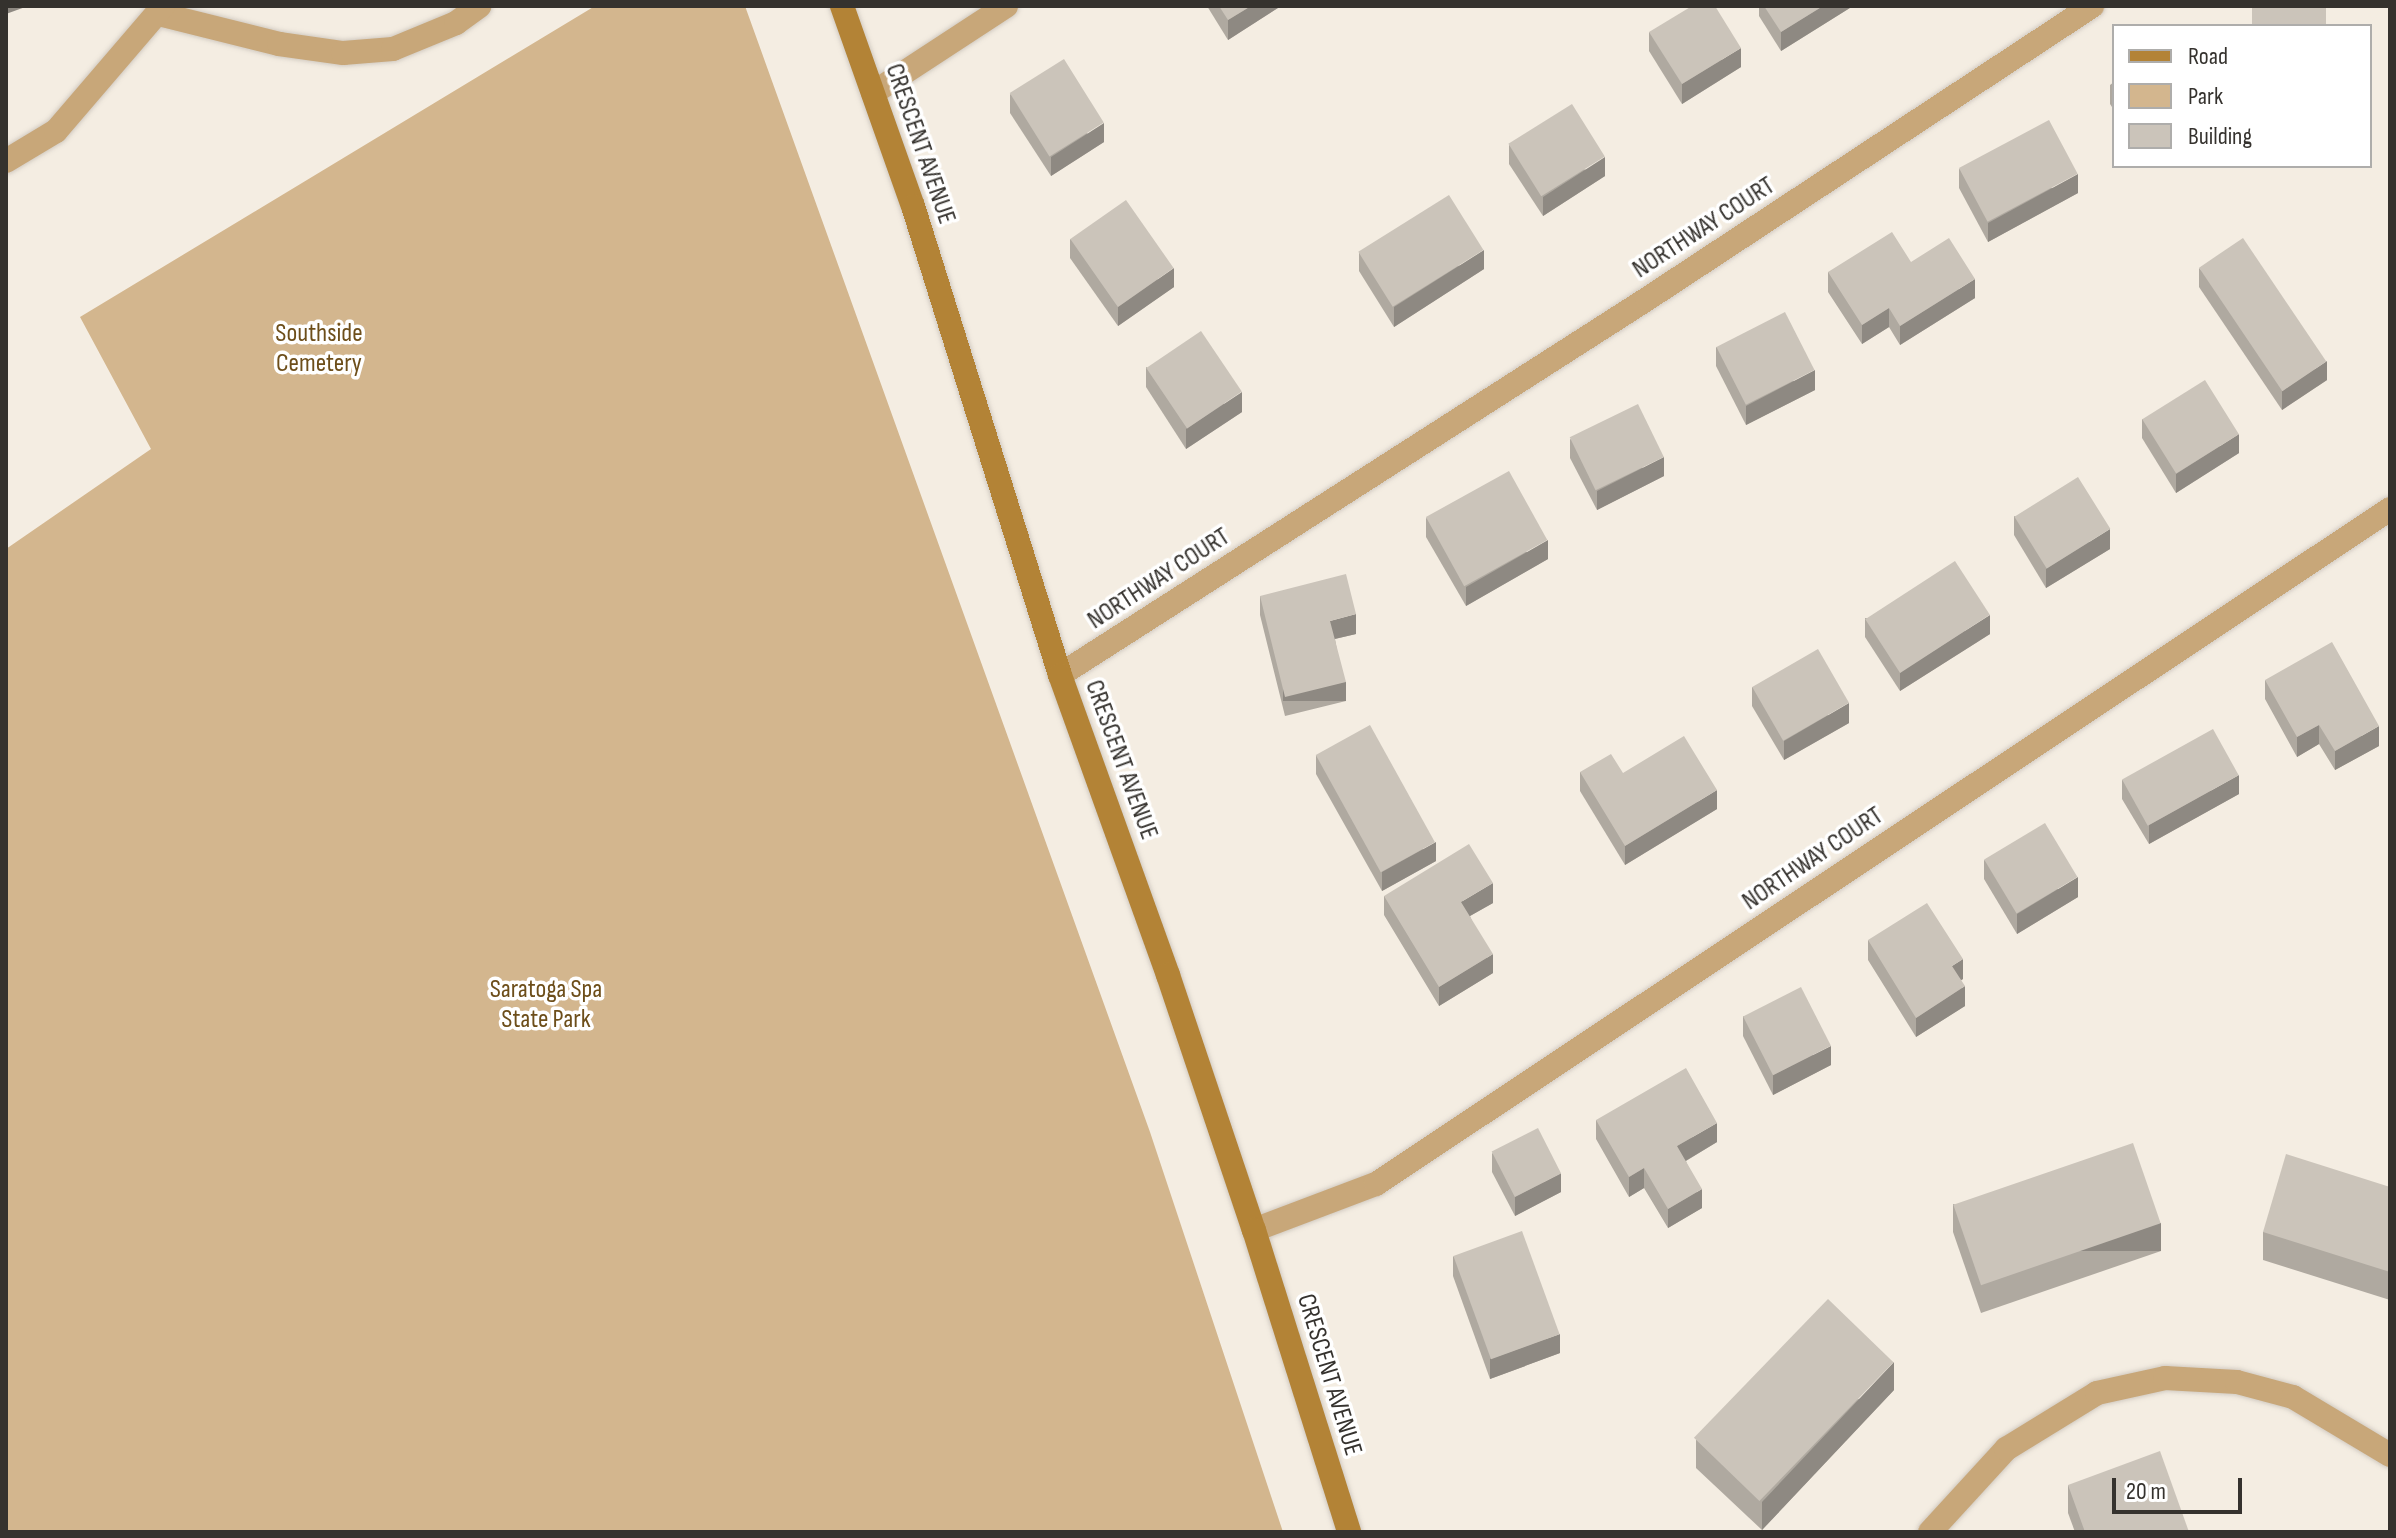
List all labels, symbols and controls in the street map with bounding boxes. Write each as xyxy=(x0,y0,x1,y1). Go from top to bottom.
legend xyxy=(2112,24,2372,168)
text: Road xyxy=(2188,42,2228,71)
street label: CRESCENT AVENUE xyxy=(878,60,962,228)
text: Park xyxy=(2188,82,2223,111)
text: Building xyxy=(2188,122,2252,151)
street label: NORTHWAY COURT xyxy=(1627,170,1781,286)
park label: Southside Cemetery xyxy=(275,318,363,380)
street label: NORTHWAY COURT xyxy=(1082,521,1236,637)
street label: CRESCENT AVENUE xyxy=(1078,676,1164,844)
street label: NORTHWAY COURT xyxy=(1737,800,1889,918)
park label: Saratoga Spa State Park xyxy=(490,974,602,1036)
street label: CRESCENT AVENUE xyxy=(1290,1290,1368,1460)
scale bar xyxy=(2116,1462,2246,1512)
text: 20 m xyxy=(2126,1477,2166,1506)

